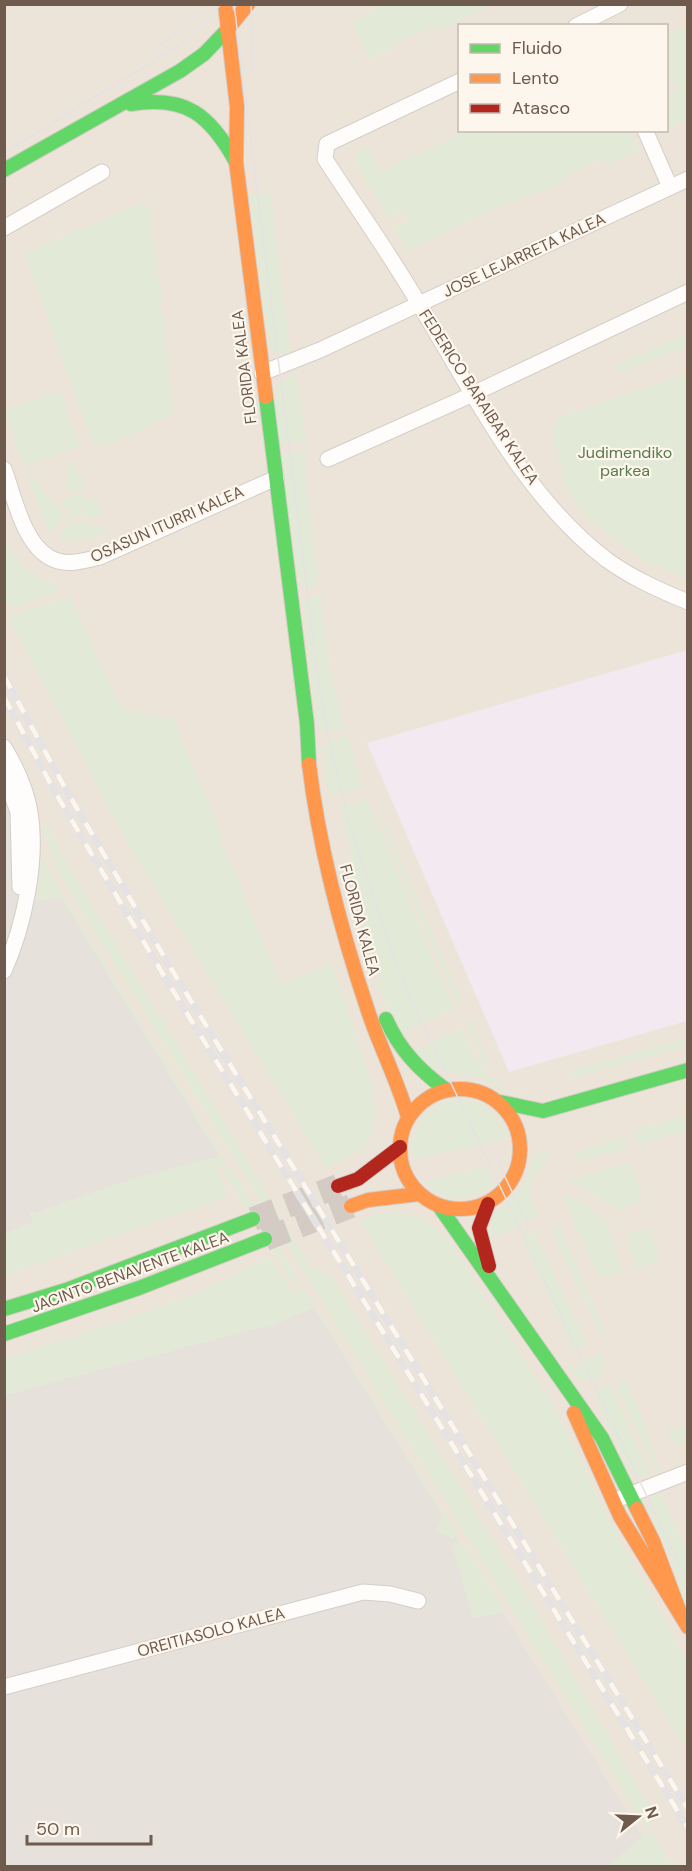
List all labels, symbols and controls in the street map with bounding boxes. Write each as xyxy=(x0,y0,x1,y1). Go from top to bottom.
legend xyxy=(458,24,668,132)
text: Fluido xyxy=(512,36,562,60)
text: Lento xyxy=(512,66,559,90)
text: Atasco xyxy=(512,96,570,120)
street label: JOSE LEJARRETA KALEA xyxy=(439,208,609,302)
street label: FEDERICO BARAIBAR KALEA xyxy=(414,305,544,489)
street label: FLORIDA KALEA xyxy=(227,308,261,425)
park label: Judimendiko parkea xyxy=(578,442,672,481)
street label: OSASUN ITURRI KALEA xyxy=(87,481,247,567)
street label: FLORIDA KALEA xyxy=(335,862,385,978)
street label: JACINTO BENAVENTE KALEA xyxy=(28,1226,232,1318)
street label: OREITIASOLO KALEA xyxy=(135,1602,287,1662)
north arrow xyxy=(608,1787,668,1847)
text: N xyxy=(640,1804,664,1821)
scale bar xyxy=(27,1808,152,1846)
text: 50 m xyxy=(36,1817,80,1841)

